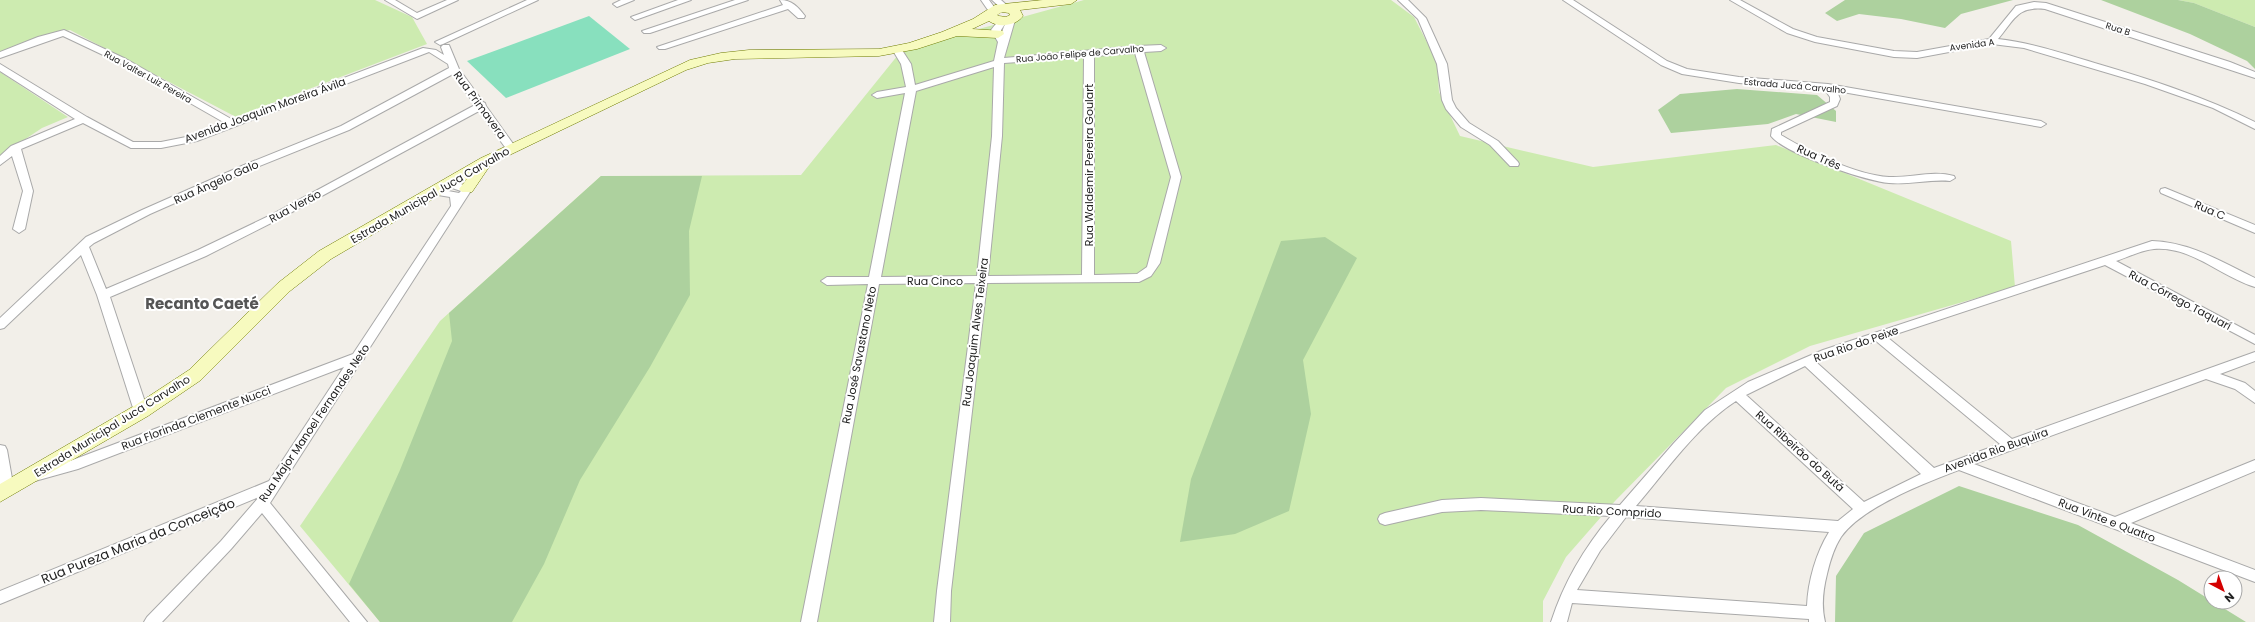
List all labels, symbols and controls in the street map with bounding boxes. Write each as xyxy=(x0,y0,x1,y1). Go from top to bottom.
street label: Rua B xyxy=(2104,19,2132,39)
street label: Avenida A xyxy=(1949,36,1995,54)
street label: Rua João Felipe de Carvalho xyxy=(1016,42,1145,66)
street label: Rua Valter Luiz Pereira xyxy=(102,48,194,106)
street label: Rua Primavera xyxy=(450,68,510,142)
street label: Avenida Joaquim Moreira Ávila xyxy=(182,73,348,147)
street label: Estrada Jucá Carvalho xyxy=(1743,76,1847,96)
street label: Rua Waldemir Pereira Goulart xyxy=(1081,84,1097,246)
street label: Rua Três xyxy=(1794,140,1844,174)
street label: Estrada Municipal Juca Carvalho xyxy=(348,143,512,247)
street label: Rua Ângelo Galo xyxy=(171,156,261,208)
street label: Rua Verão xyxy=(266,186,324,226)
street label: Rua C xyxy=(2192,196,2228,224)
street label: Rua Joaquim Alves Teixeira xyxy=(958,257,992,407)
street label: Rua Córrego Taquarí xyxy=(2126,266,2234,334)
street label: Rua Cinco xyxy=(907,273,963,289)
street label: Rua José Savastano Neto xyxy=(838,285,880,425)
district label: Recanto Caeté xyxy=(145,293,259,314)
street label: Rua Rio do Peixe xyxy=(1811,322,1901,366)
street label: Rua Major Manoel Fernandes Neto xyxy=(255,341,373,505)
street label: Estrada Municipal Juca Carvalho xyxy=(31,371,193,481)
street label: Rua Florinda Clemente Nucci xyxy=(119,382,273,454)
street label: Rua Ribeirão do Butá xyxy=(1752,407,1848,495)
street label: Avenida Rio Buquira xyxy=(1942,424,2050,476)
street label: Rua Pureza Maria da Conceição xyxy=(38,493,238,589)
street label: Rua Vinte e Quatro xyxy=(2056,494,2158,546)
street label: Rua Rio Comprido xyxy=(1562,500,1662,522)
north arrow xyxy=(2203,570,2243,610)
text: N xyxy=(2221,589,2238,606)

